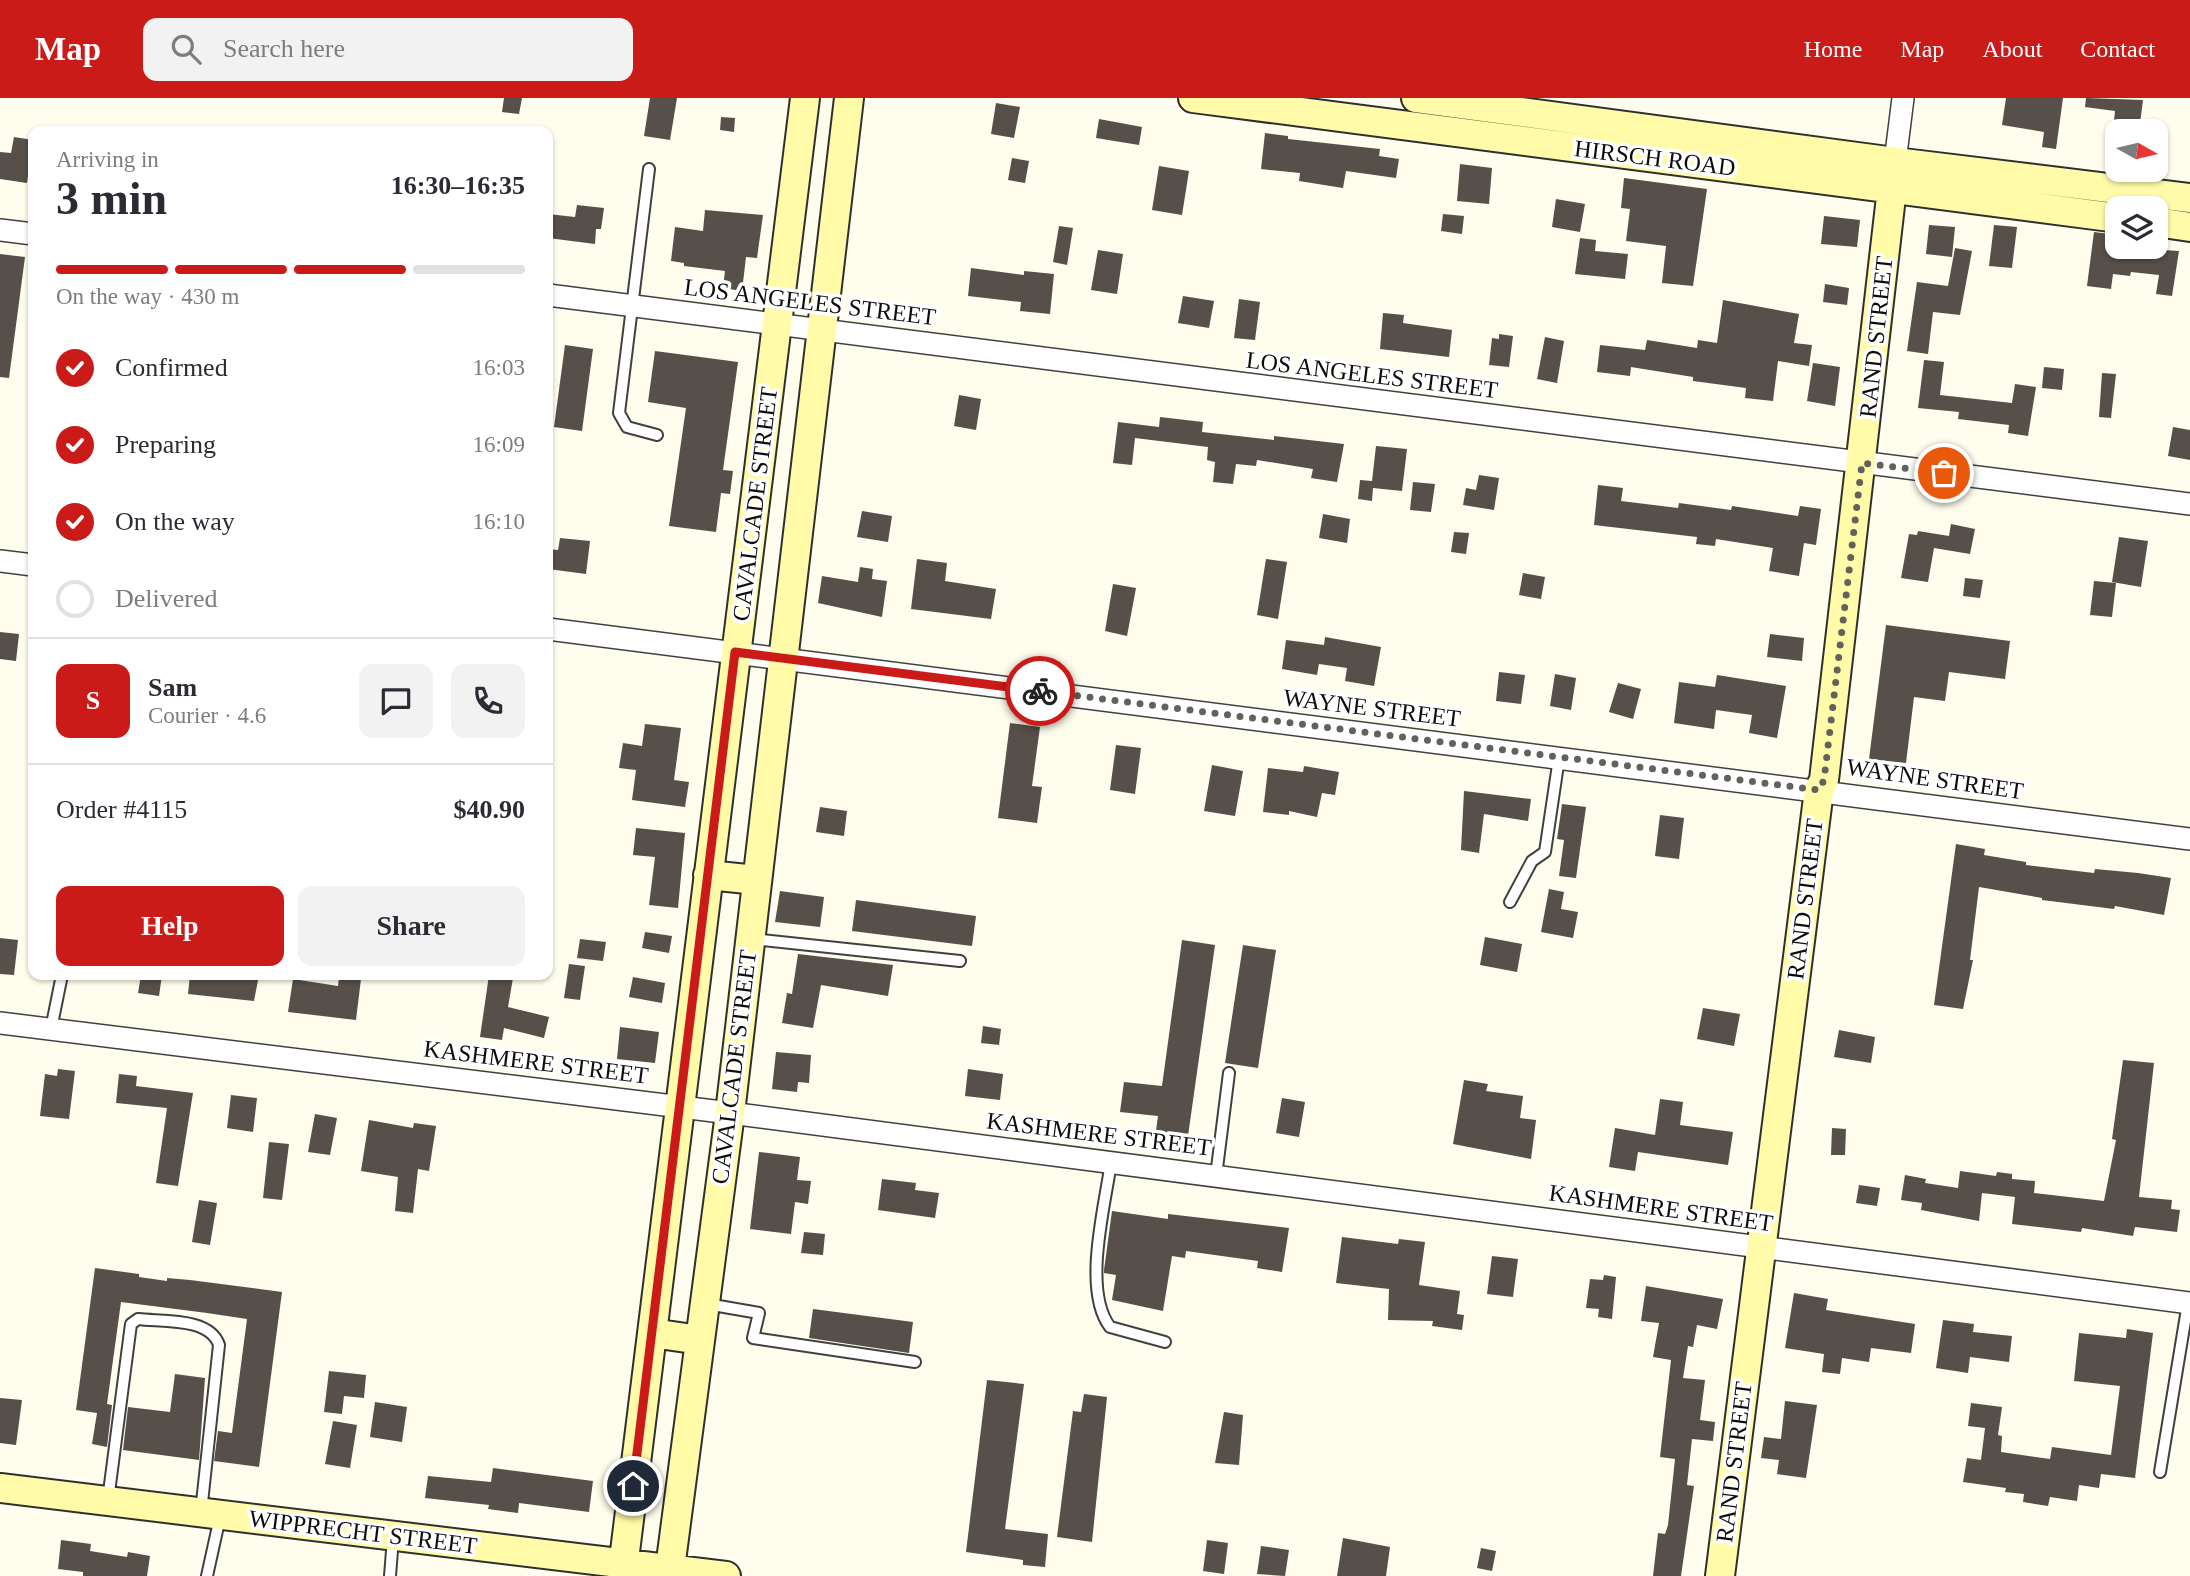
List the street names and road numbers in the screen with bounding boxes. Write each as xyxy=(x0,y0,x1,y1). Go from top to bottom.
street label: HIRSCH ROAD xyxy=(1573,135,1737,181)
street label: RAND STREET xyxy=(1855,255,1897,419)
street label: LOS ANGELES STREET xyxy=(683,274,938,330)
street label: LOS ANGELES STREET xyxy=(1245,347,1500,403)
street label: CAVALCADE STREET xyxy=(728,385,782,623)
street label: WAYNE STREET xyxy=(1282,684,1462,732)
street label: WAYNE STREET xyxy=(1845,754,2025,804)
street label: RAND STREET xyxy=(1782,817,1828,981)
street label: CAVALCADE STREET xyxy=(707,948,761,1186)
street label: KASHMERE STREET xyxy=(422,1035,650,1089)
street label: KASHMERE STREET xyxy=(985,1107,1213,1161)
street label: KASHMERE STREET xyxy=(1547,1179,1775,1237)
street label: RAND STREET xyxy=(1711,1380,1757,1544)
street label: WIPPRECHT STREET xyxy=(247,1505,479,1559)

